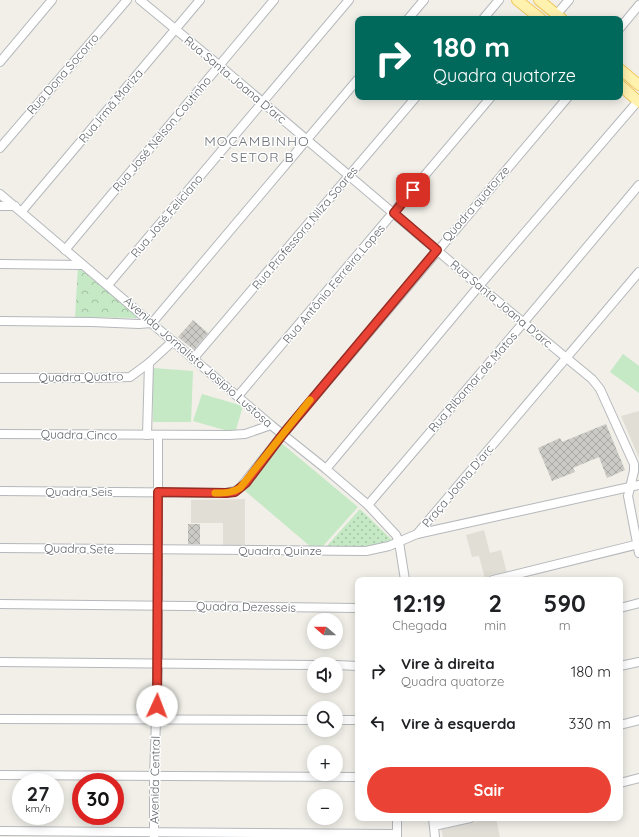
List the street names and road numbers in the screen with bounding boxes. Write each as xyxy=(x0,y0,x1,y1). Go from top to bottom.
street label: Rua Dona Socorro xyxy=(23,30,102,117)
street label: Rua Santa Joana D'arc xyxy=(181,33,289,127)
street label: Rua Irmã Mariza xyxy=(75,66,146,146)
street label: Rua José Nelson Coutinho xyxy=(109,73,214,194)
street label: Rua Professora Nilza Soares xyxy=(249,163,361,292)
street label: Quadra quatorze xyxy=(439,163,513,245)
street label: Rua José Feliciano xyxy=(127,171,206,260)
street label: Rua Antônio Ferreira Lopes xyxy=(279,221,388,346)
street label: Rua Santa Joana D'arc xyxy=(447,257,555,351)
street label: Avenida Jornalista Josípio Lustosa xyxy=(121,293,276,430)
street label: Rua Ribamar de Matos xyxy=(425,328,520,435)
street label: Quadra Quatro xyxy=(38,368,124,385)
street label: Quadra Cinco xyxy=(41,426,117,443)
street label: Praça Joana D'arc xyxy=(419,441,497,530)
street label: Quadra Seis xyxy=(45,484,113,499)
street label: Quadra Sete xyxy=(44,540,114,557)
street label: Quadra Quinze xyxy=(238,543,322,558)
street label: Quadra Dezesseis xyxy=(196,598,296,615)
street label: Avenida Central xyxy=(146,736,163,824)

